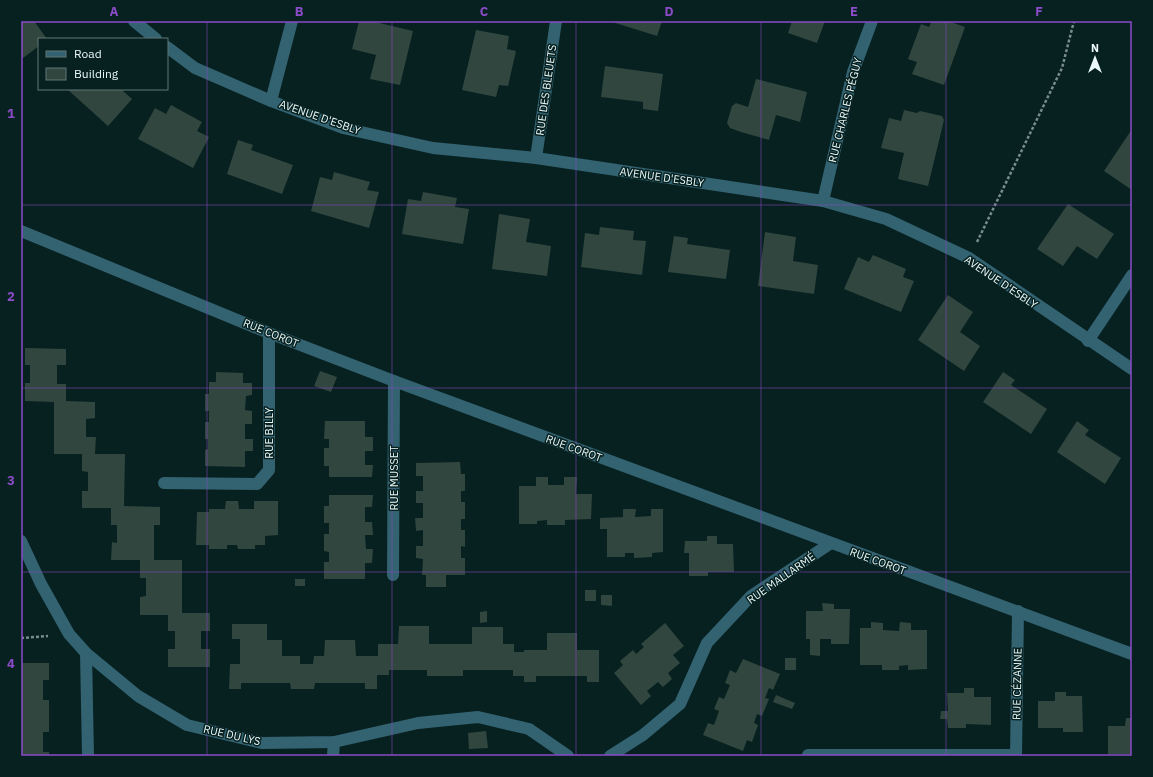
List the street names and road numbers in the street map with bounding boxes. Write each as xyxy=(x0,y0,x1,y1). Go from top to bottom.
street label: RUE DES BLEUETS xyxy=(533,44,559,136)
street label: RUE CHARLES PÉGUY xyxy=(825,56,865,164)
street label: AVENUE D'ESBLY xyxy=(277,97,363,138)
street label: AVENUE D'ESBLY xyxy=(619,164,706,190)
street label: AVENUE D'ESBLY xyxy=(962,252,1041,312)
street label: RUE COROT xyxy=(241,316,301,351)
street label: RUE BILLY xyxy=(262,407,276,459)
street label: RUE COROT xyxy=(544,431,605,465)
street label: RUE MUSSET xyxy=(387,445,401,511)
street label: RUE COROT xyxy=(848,544,909,578)
street label: RUE MALLARMÉ xyxy=(744,549,818,607)
street label: RUE CÉZANNE xyxy=(1009,648,1025,720)
street label: RUE DU LYS xyxy=(202,722,262,748)

